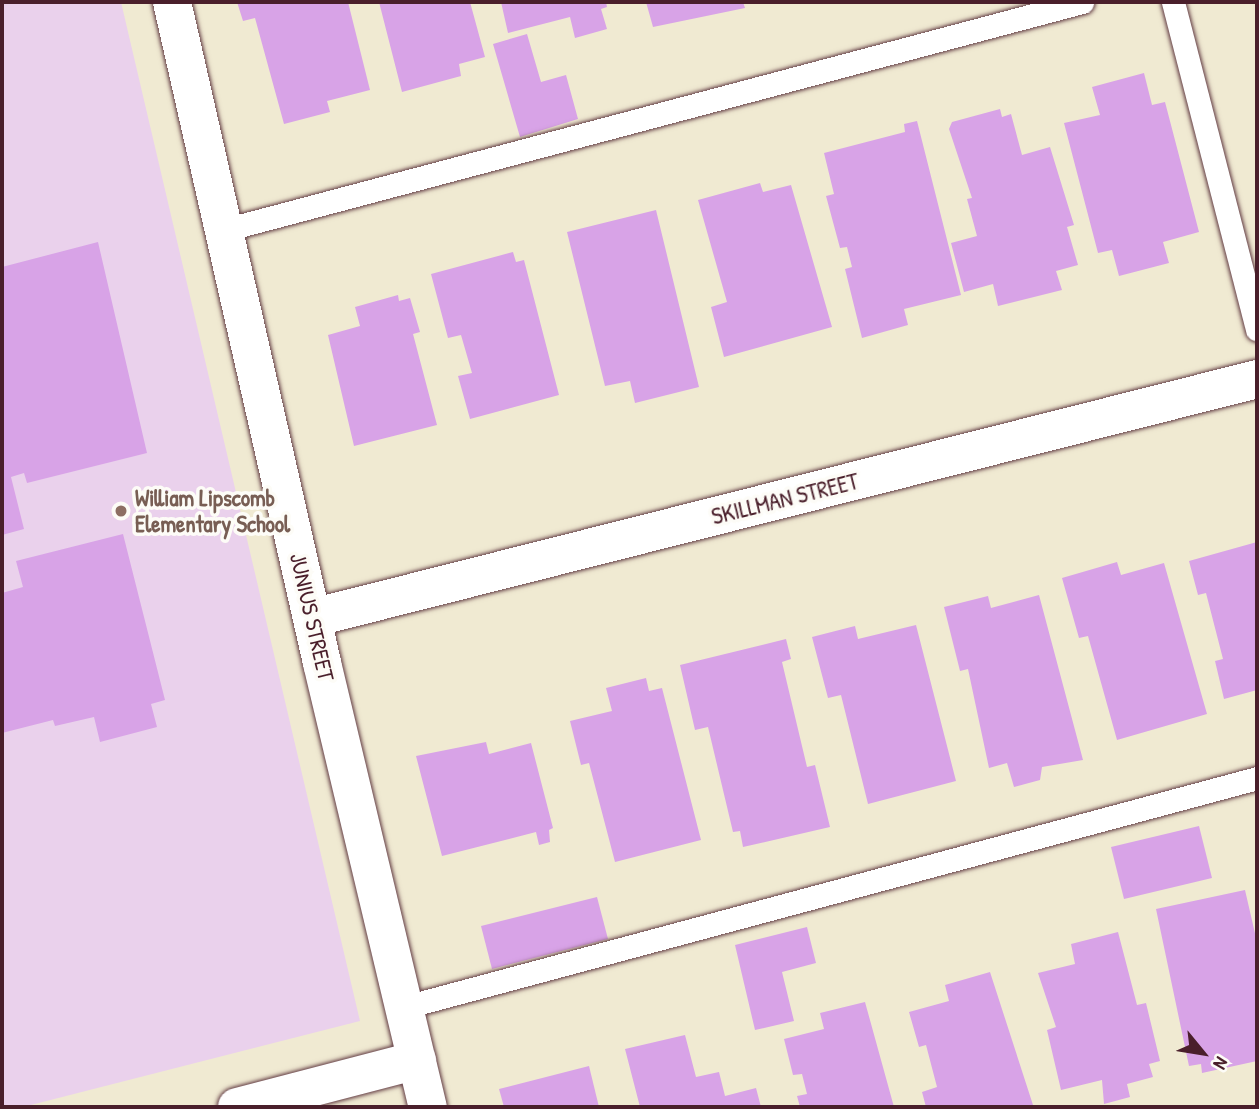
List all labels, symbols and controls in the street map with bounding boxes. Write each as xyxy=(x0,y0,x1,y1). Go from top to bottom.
street label: SKILLMAN STREET xyxy=(709,467,861,531)
place label: William Lipscomb Elementary School xyxy=(135,484,290,538)
marker: William Lipscomb Elementary School xyxy=(113,503,129,519)
street label: JUNIUS STREET xyxy=(284,550,340,684)
north arrow xyxy=(1168,1018,1238,1088)
text: N xyxy=(1207,1053,1235,1074)

